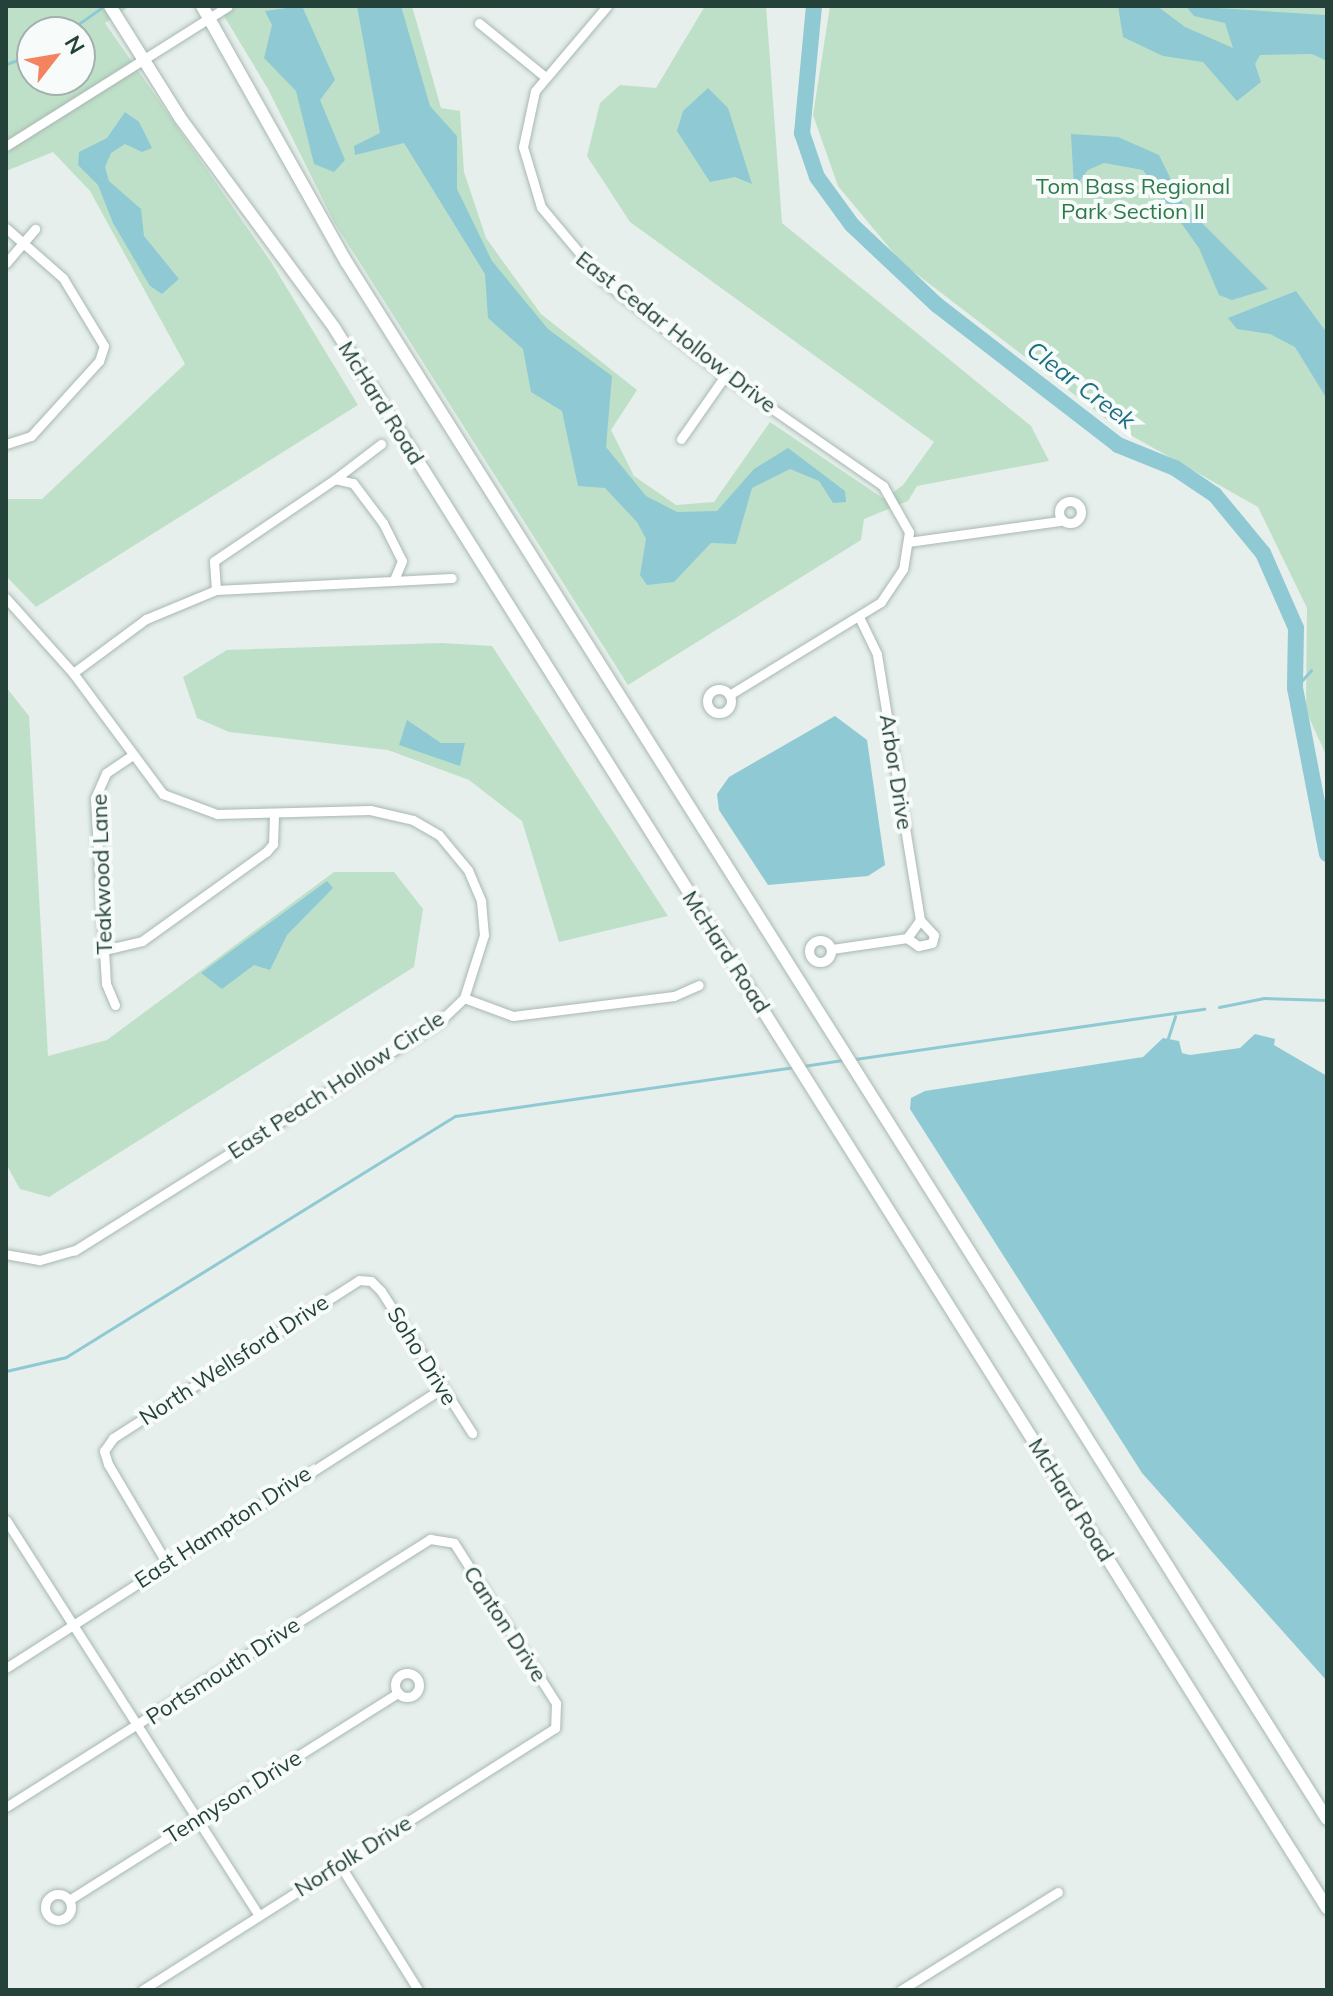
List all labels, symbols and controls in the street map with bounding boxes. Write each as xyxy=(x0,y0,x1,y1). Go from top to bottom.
north arrow xyxy=(16,16,96,96)
text: N xyxy=(59,30,91,59)
park label: Tom Bass Regional Park Section II xyxy=(1036,173,1230,224)
street label: East Cedar Hollow Drive xyxy=(571,246,781,418)
water label: Clear Creek xyxy=(1021,335,1141,435)
street label: McHard Road xyxy=(333,336,429,470)
street label: Arbor Drive xyxy=(874,712,918,832)
street label: Teakwood Lane xyxy=(86,793,118,955)
street label: McHard Road xyxy=(677,886,775,1018)
street label: East Peach Hollow Circle xyxy=(223,1005,449,1165)
street label: North Wellsford Drive xyxy=(135,1289,333,1431)
street label: Soho Drive xyxy=(381,1302,463,1410)
street label: McHard Road xyxy=(1023,1433,1119,1567)
street label: East Hampton Drive xyxy=(130,1460,316,1594)
street label: Canton Drive xyxy=(458,1561,552,1687)
street label: Portsmouth Drive xyxy=(141,1612,305,1730)
street label: Tennyson Drive xyxy=(160,1744,306,1850)
street label: Norfolk Drive xyxy=(290,1810,416,1902)

